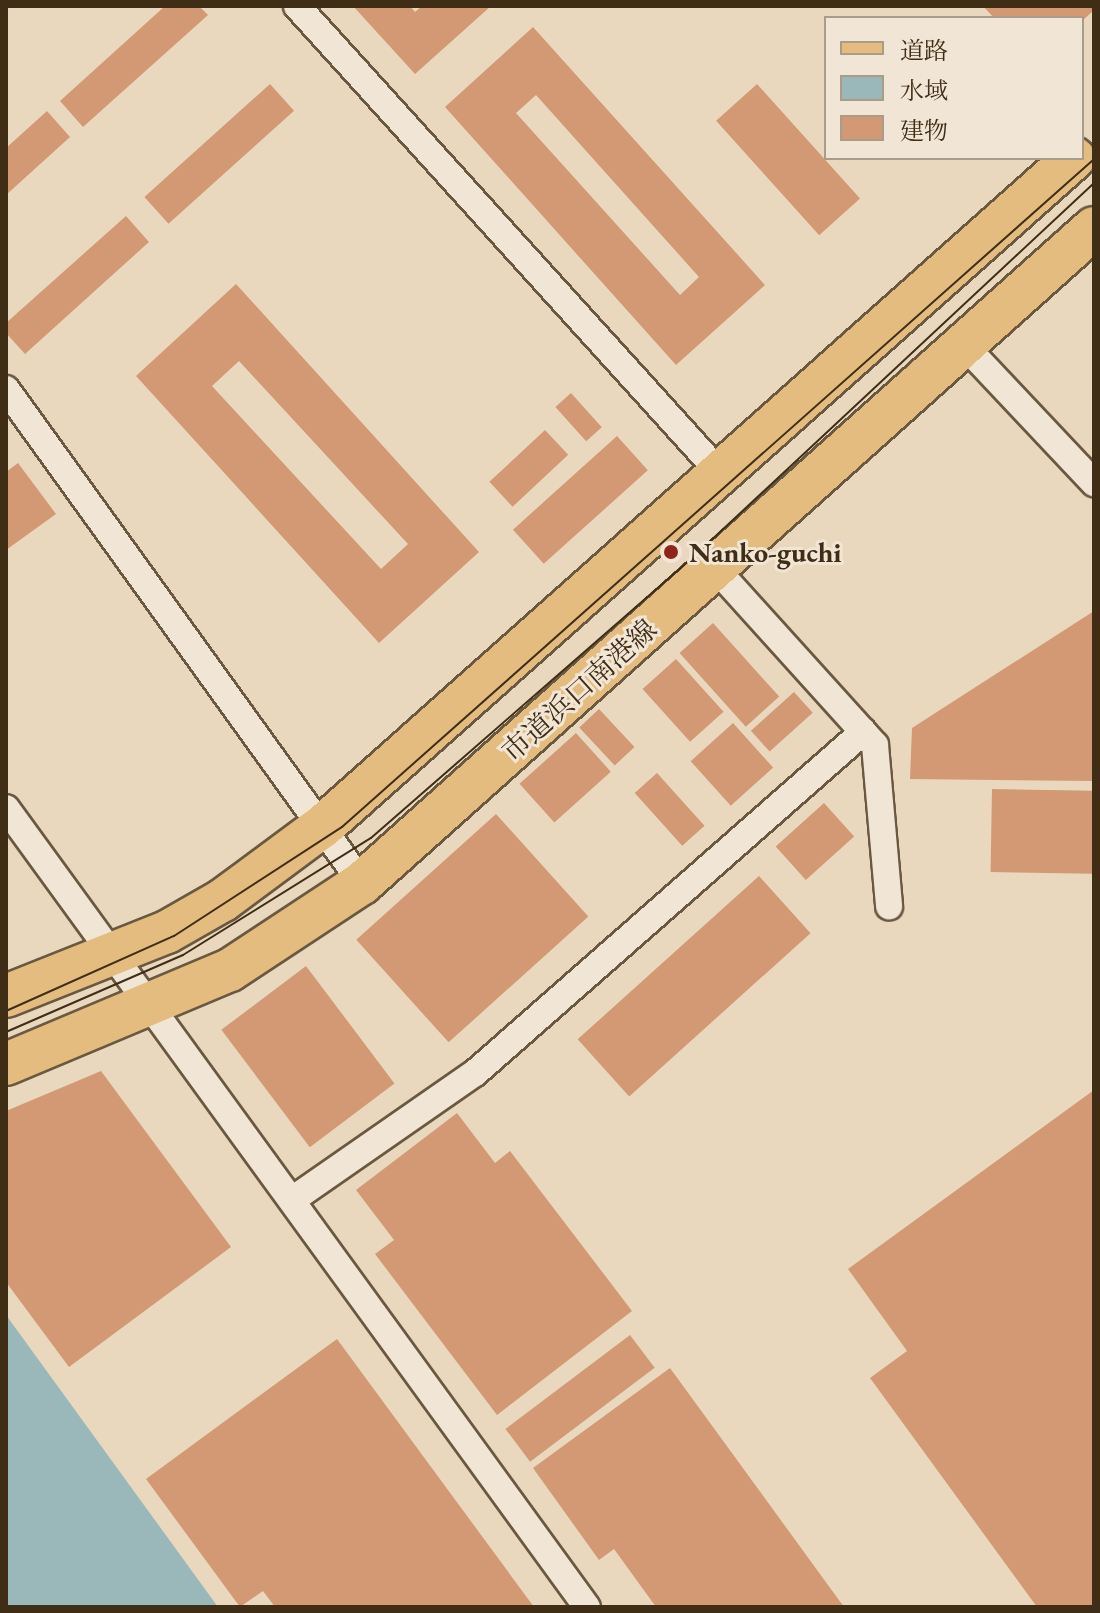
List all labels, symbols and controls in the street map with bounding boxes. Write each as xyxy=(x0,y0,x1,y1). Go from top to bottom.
legend xyxy=(824,16,1084,160)
text: 道路 xyxy=(900,35,948,66)
text: 水域 xyxy=(900,75,948,106)
text: 建物 xyxy=(900,115,948,146)
place label: Nanko-guchi xyxy=(689,535,842,569)
marker: Nanko-guchi xyxy=(660,541,682,563)
street label: 市道浜口南港線 xyxy=(495,612,663,768)

